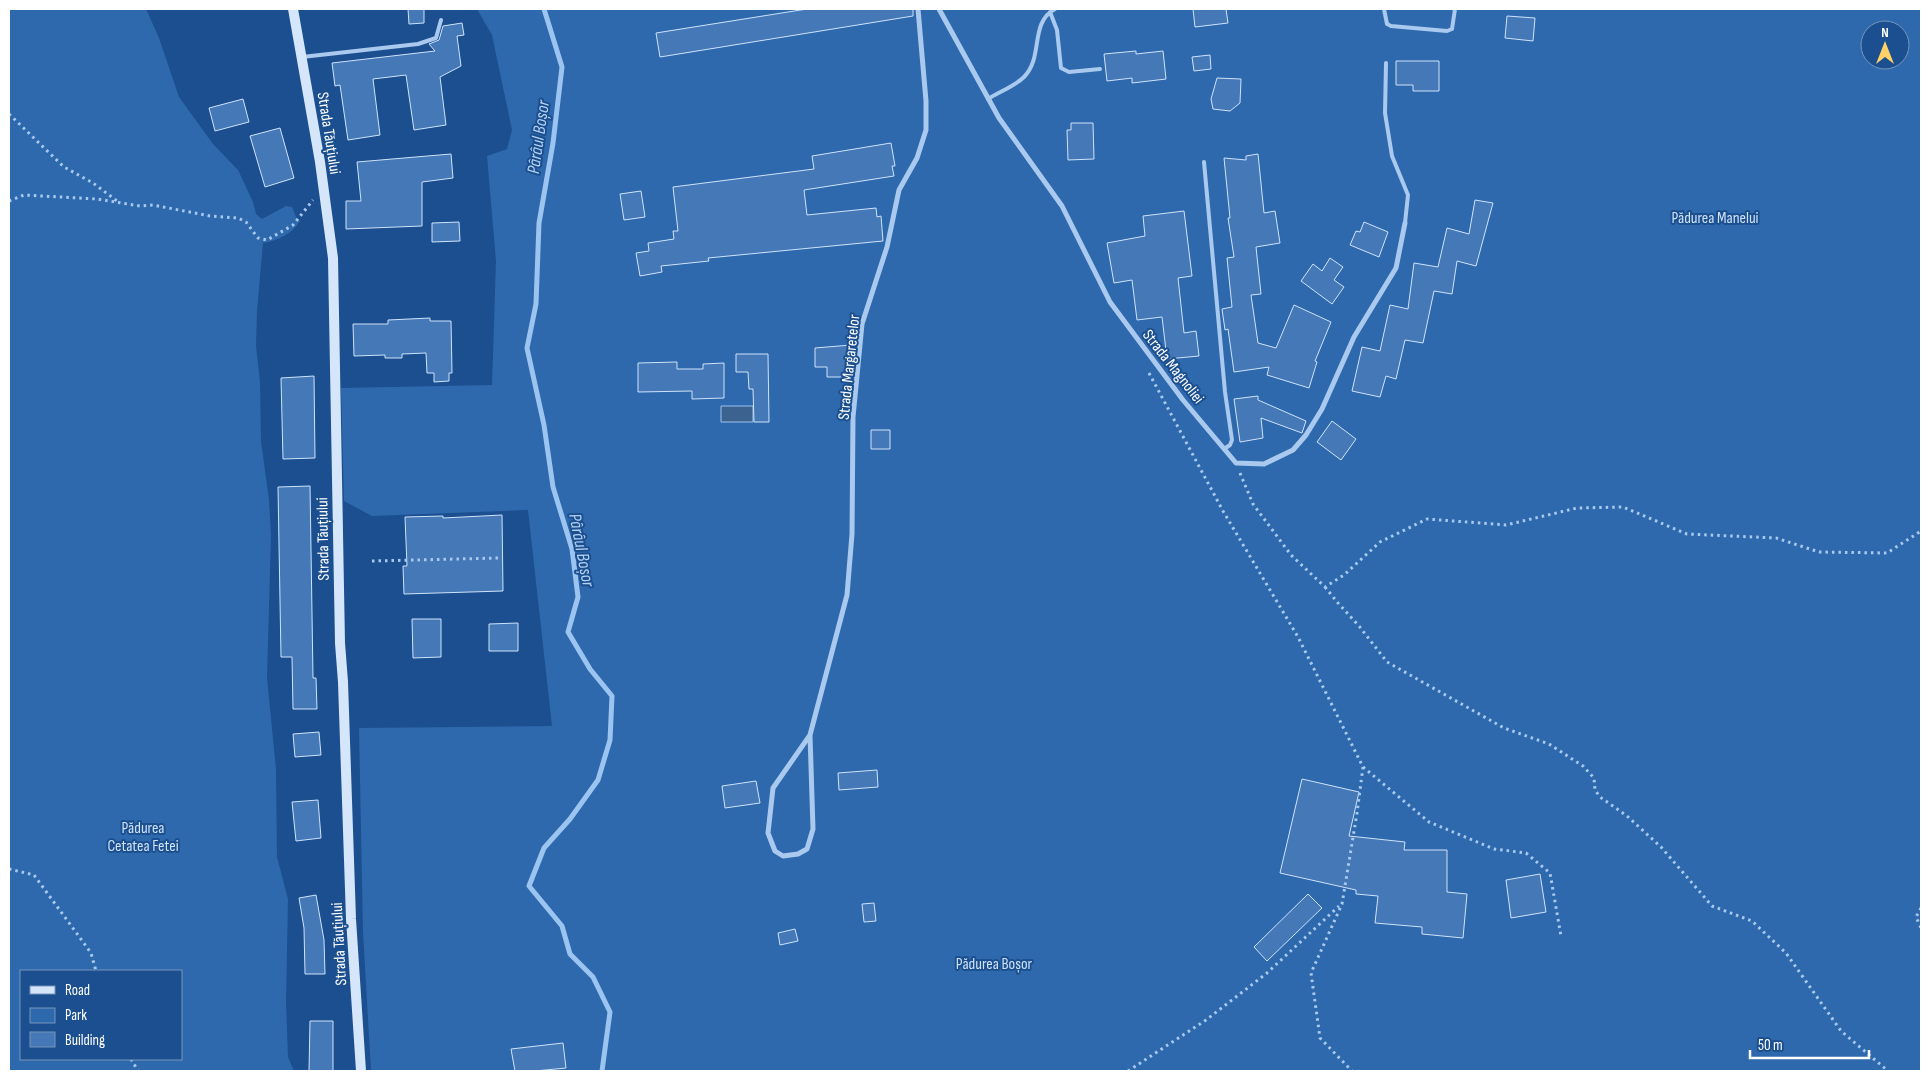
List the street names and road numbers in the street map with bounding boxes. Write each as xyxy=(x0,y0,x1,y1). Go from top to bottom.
street label: Strada Tăuțiului xyxy=(313,91,344,176)
street label: Strada Margaretelor xyxy=(835,313,865,421)
street label: Strada Magnoliei xyxy=(1138,326,1208,408)
street label: Strada Tăuțiului xyxy=(313,497,334,581)
street label: Strada Tăuțiului xyxy=(328,902,351,986)

